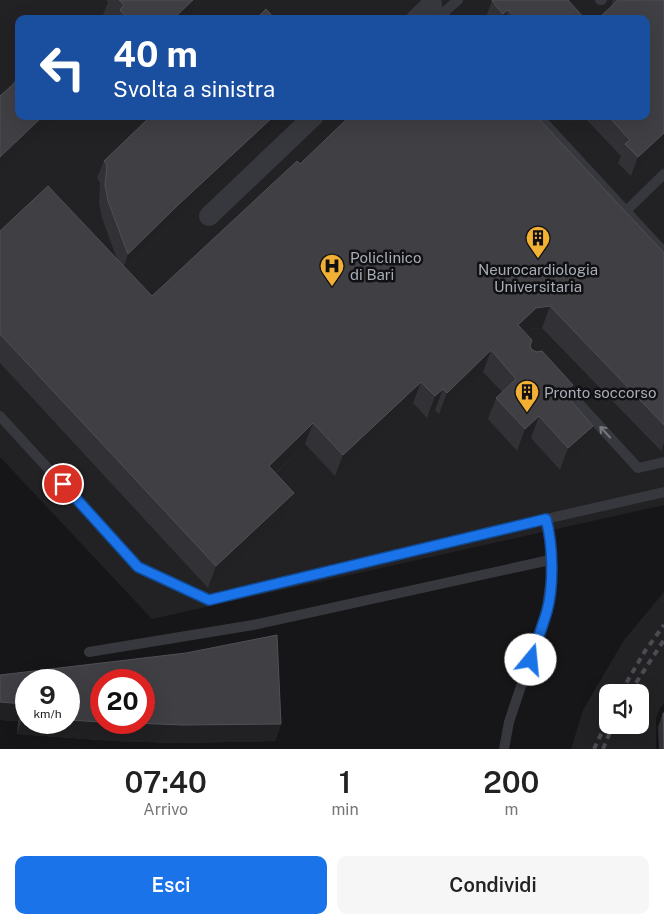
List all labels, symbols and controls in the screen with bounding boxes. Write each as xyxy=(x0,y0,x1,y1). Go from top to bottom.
text: 40 m xyxy=(113,34,198,75)
icon: left xyxy=(30,35,95,100)
text: Svolta a sinistra xyxy=(113,76,275,102)
building icon: Neurocardiologia Universitaria xyxy=(525,225,551,259)
place label: Policlinico di Bari xyxy=(350,249,421,283)
hospital icon: Policlinico di Bari xyxy=(319,253,345,287)
place label: Neurocardiologia Universitaria xyxy=(478,261,598,295)
building icon: Pronto soccorso xyxy=(514,379,540,413)
place label: Pronto soccorso xyxy=(544,384,656,401)
one-way arrow xyxy=(599,425,611,438)
pin xyxy=(42,463,84,505)
icon: arrive xyxy=(49,470,77,498)
position arrow xyxy=(504,633,556,685)
speed limit sign: 20 xyxy=(90,669,155,734)
text: 9 xyxy=(39,680,56,710)
map controls xyxy=(599,684,649,734)
button: sound xyxy=(599,684,649,734)
text: km/h xyxy=(33,707,62,721)
text: 07:40 xyxy=(125,764,207,800)
text: 1 xyxy=(339,764,351,800)
text: 200 xyxy=(483,764,539,800)
text: Arrivo xyxy=(143,800,188,819)
text: min xyxy=(332,800,359,819)
text: m xyxy=(504,800,518,819)
button: Esci xyxy=(15,856,327,914)
button: Condividi xyxy=(337,856,649,914)

